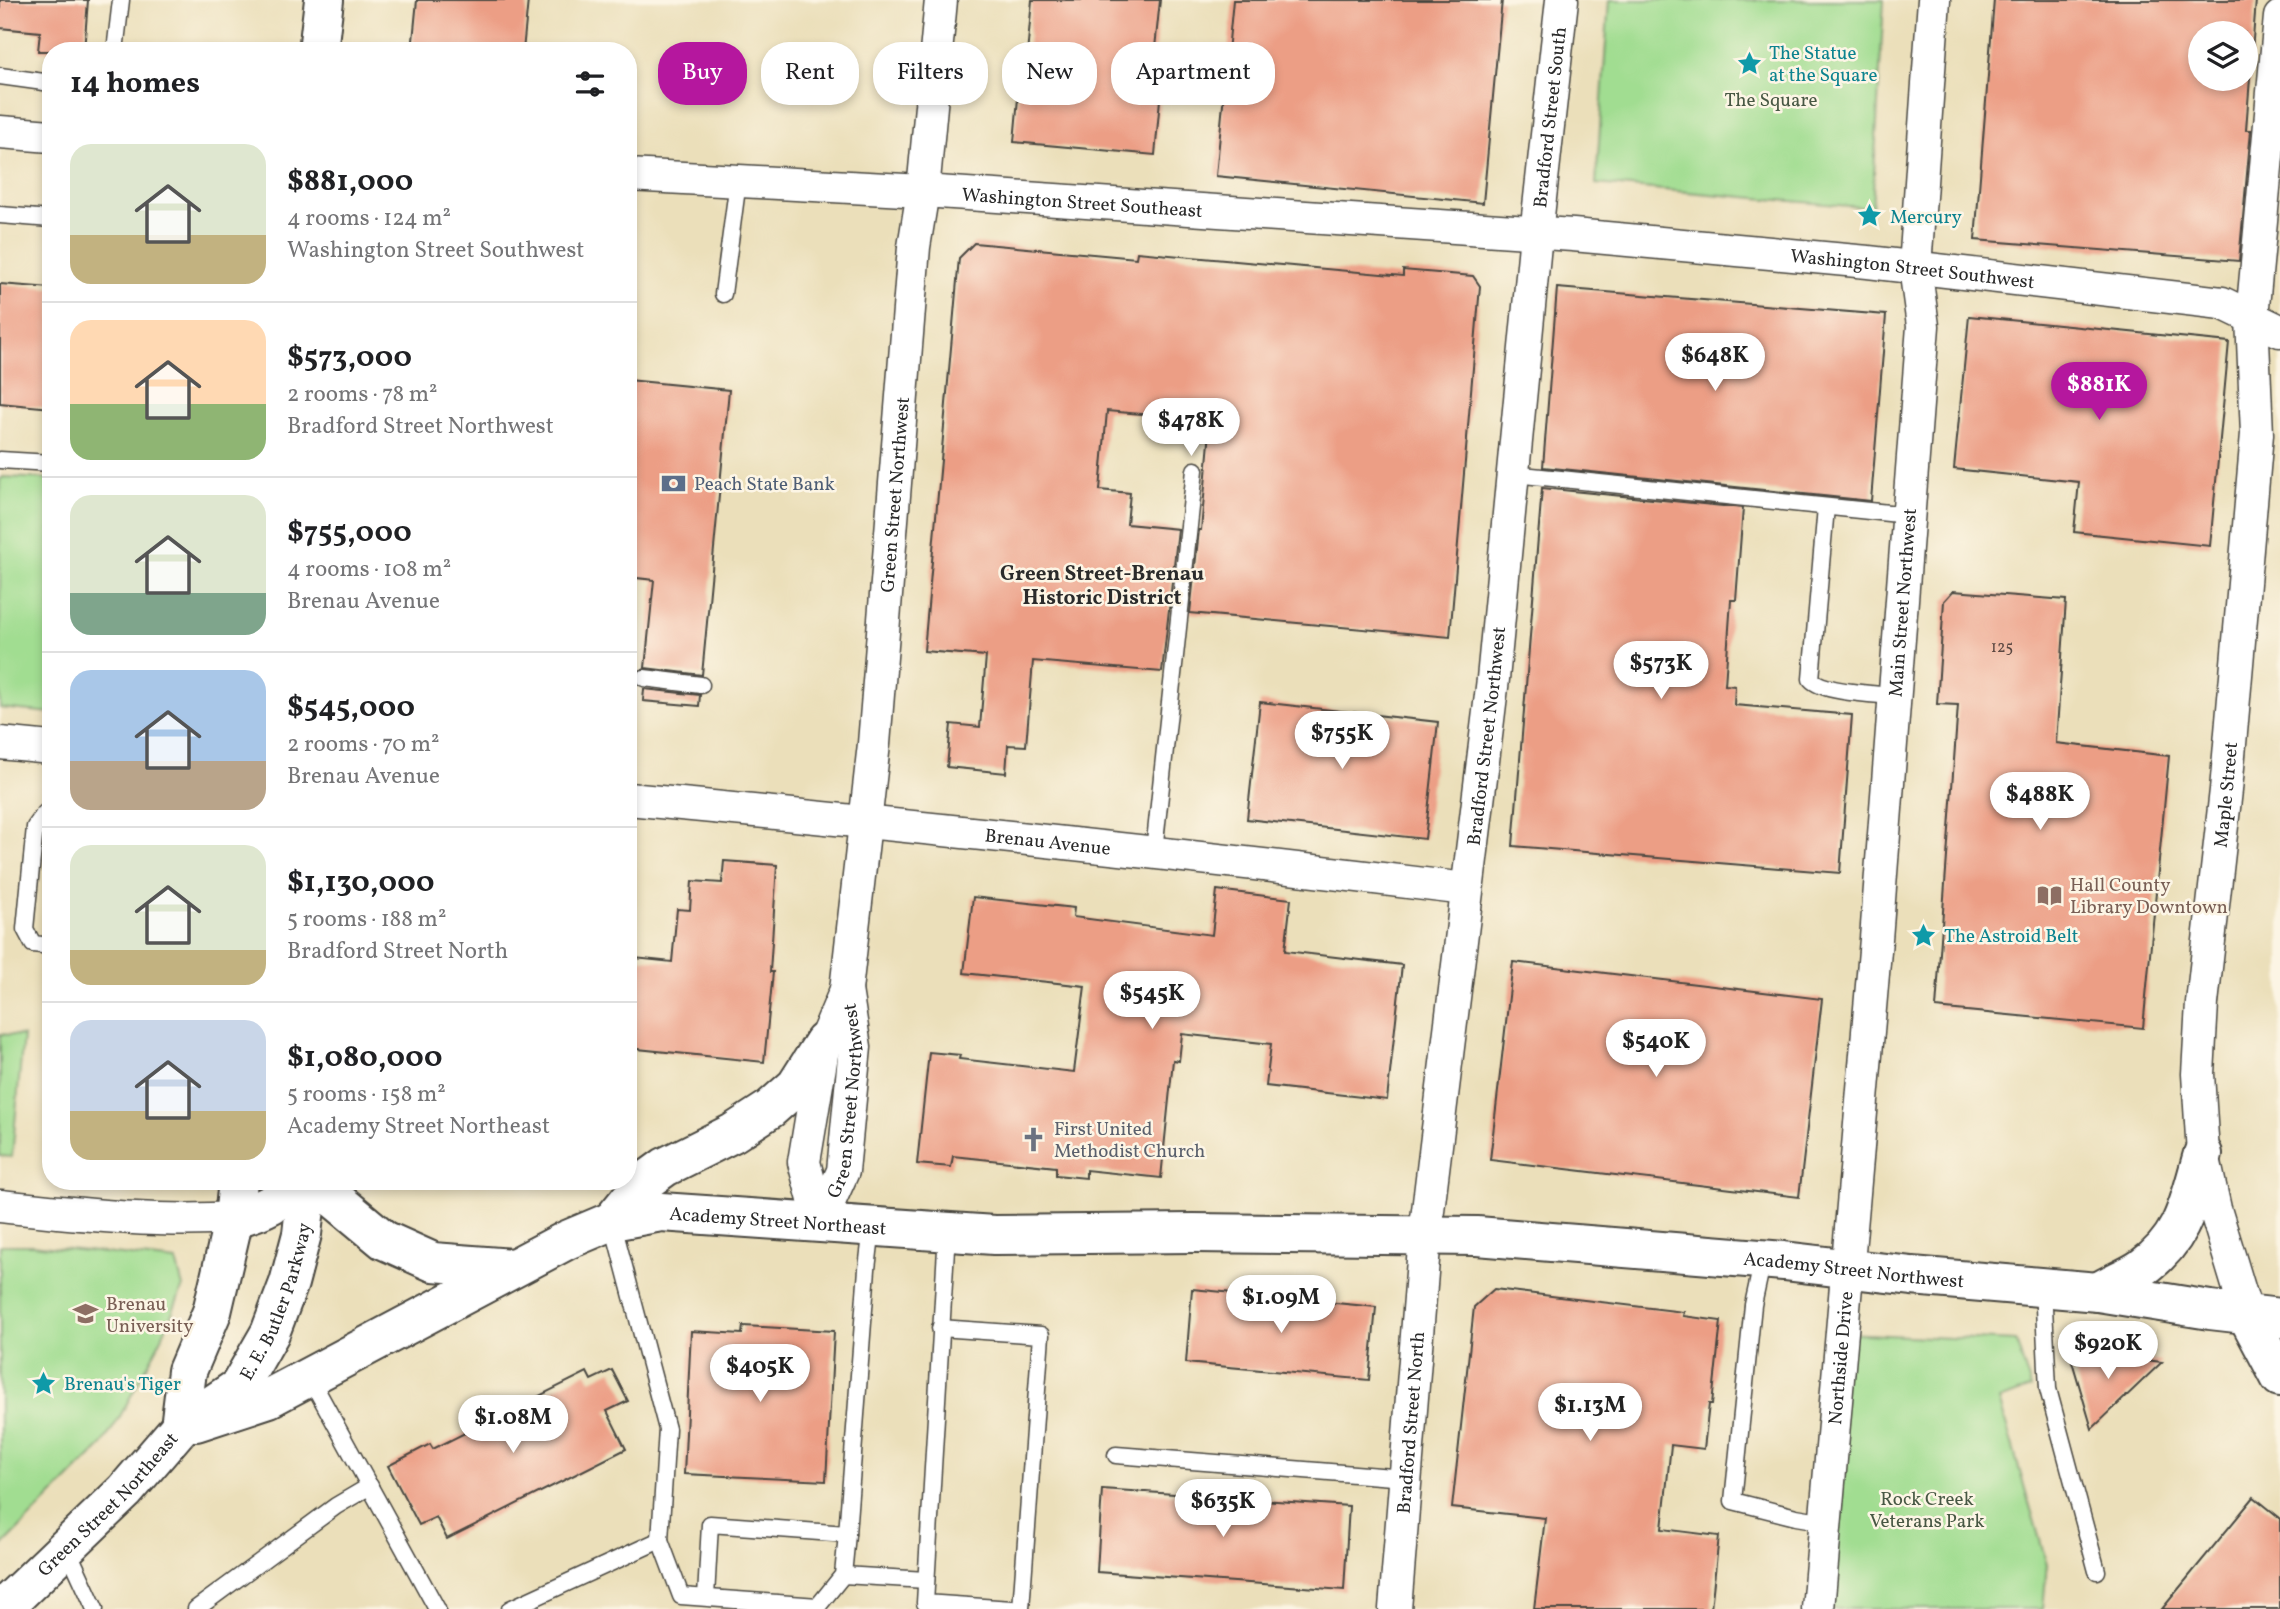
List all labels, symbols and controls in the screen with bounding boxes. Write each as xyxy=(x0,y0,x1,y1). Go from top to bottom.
map controls xyxy=(2188,21,2258,91)
button: layers xyxy=(2188,21,2258,91)
street label: Bradford Street South xyxy=(1528,25,1574,209)
place label: The Statue at the Square xyxy=(1769,41,1877,89)
chip: Buy xyxy=(658,42,747,105)
chip: Rent xyxy=(761,42,859,105)
chip: Filters xyxy=(873,42,988,105)
chip: New xyxy=(1002,42,1097,105)
chip: Apartment xyxy=(1111,42,1275,105)
place icon: The Statue at the Square xyxy=(1735,49,1763,77)
text: 14 homes xyxy=(70,63,200,105)
icon: filters xyxy=(571,65,609,103)
park label: The Square xyxy=(1725,88,1817,114)
text: $881,000 xyxy=(287,161,413,203)
icon: home xyxy=(126,172,210,256)
street label: Washington Street Southeast xyxy=(961,183,1204,225)
place icon: Mercury xyxy=(1856,202,1884,230)
text: 4 rooms · 124 m² xyxy=(287,203,451,235)
place label: Mercury xyxy=(1890,205,1962,231)
text: Washington Street Southwest xyxy=(287,235,584,267)
street label: Washington Street Southwest xyxy=(1789,244,2036,296)
pin: $648K xyxy=(1666,334,1764,393)
text: $573,000 xyxy=(287,337,412,379)
text: $648K xyxy=(1681,340,1749,372)
icon: home xyxy=(126,348,210,432)
pin: $881K xyxy=(2050,362,2148,422)
text: $881K xyxy=(2067,369,2131,401)
text: 2 rooms · 78 m² xyxy=(287,379,438,411)
street label: Green Street Northwest xyxy=(875,395,917,594)
pin: $478K xyxy=(1142,398,1240,458)
text: $478K xyxy=(1158,405,1224,437)
text: Bradford Street Northwest xyxy=(287,411,554,443)
bank icon: Peach State Bank xyxy=(660,469,688,497)
place label: Peach State Bank xyxy=(694,472,835,498)
street label: Main Street Northwest xyxy=(1884,507,1924,698)
text: $755,000 xyxy=(287,512,412,554)
icon: home xyxy=(126,523,210,607)
text: 4 rooms · 108 m² xyxy=(287,554,451,586)
district label: Green Street-Brenau Historic District xyxy=(1000,560,1204,613)
text: Brenau Avenue xyxy=(287,586,440,618)
street label: Bradford Street Northwest xyxy=(1462,625,1513,847)
house number: 125 xyxy=(1991,637,2013,659)
pin: $573K xyxy=(1612,642,1710,701)
text: $573K xyxy=(1630,648,1692,680)
text: $545,000 xyxy=(287,687,415,729)
icon: home xyxy=(126,698,210,782)
pin: $755K xyxy=(1293,712,1391,771)
text: $755K xyxy=(1311,718,1373,750)
text: 2 rooms · 70 m² xyxy=(287,729,440,761)
street label: Maple Street xyxy=(2209,740,2245,849)
text: Brenau Avenue xyxy=(287,761,440,793)
pin: $488K xyxy=(1991,772,2089,832)
text: $488K xyxy=(2006,779,2074,811)
street label: Brenau Avenue xyxy=(984,823,1112,863)
text: $1,130,000 xyxy=(287,862,435,904)
icon: home xyxy=(126,873,210,957)
place label: Hall County Library Downtown xyxy=(2070,873,2228,921)
library icon: Hall County Library Downtown xyxy=(2036,881,2064,909)
text: 5 rooms · 188 m² xyxy=(287,904,446,936)
place icon: The Astroid Belt xyxy=(1910,921,1938,949)
place label: The Astroid Belt xyxy=(1944,924,2079,950)
text: Bradford Street North xyxy=(287,936,508,968)
pin: $545K xyxy=(1103,972,1201,1031)
text: $545K xyxy=(1119,978,1185,1010)
street label: Green Street Northwest xyxy=(821,1001,871,1203)
pin: $540K xyxy=(1607,1020,1705,1079)
text: $540K xyxy=(1622,1026,1690,1058)
text: $1,080,000 xyxy=(287,1037,442,1079)
icon: home xyxy=(126,1048,210,1132)
text: 5 rooms · 158 m² xyxy=(287,1079,446,1111)
text: Academy Street Northeast xyxy=(287,1111,550,1143)
place label: First United Methodist Church xyxy=(1054,1117,1205,1165)
church icon: First United Methodist Church xyxy=(1020,1125,1048,1153)
street label: Academy Street Northeast xyxy=(668,1202,887,1243)
street label: E. E. Butler Parkway xyxy=(234,1221,318,1386)
street label: Academy Street Northwest xyxy=(1742,1247,1965,1295)
pin: $1.09M xyxy=(1224,1276,1338,1335)
text: $1.09M xyxy=(1242,1282,1320,1314)
street label: Northside Drive xyxy=(1823,1290,1860,1426)
place label: Brenau University xyxy=(106,1292,194,1340)
school or university icon: Brenau University xyxy=(72,1300,100,1328)
pin: $920K xyxy=(2059,1322,2157,1381)
text: $920K xyxy=(2074,1328,2142,1360)
street label: Bradford Street North xyxy=(1392,1331,1432,1515)
pin: $405K xyxy=(711,1344,809,1404)
text: $405K xyxy=(726,1351,794,1383)
place icon: Brenau's Tiger xyxy=(30,1369,58,1397)
place label: Brenau's Tiger xyxy=(64,1372,181,1398)
pin: $1.13M xyxy=(1533,1384,1647,1443)
text: $1.13M xyxy=(1554,1390,1626,1422)
pin: $1.08M xyxy=(456,1396,570,1455)
text: $1.08M xyxy=(474,1402,552,1434)
street label: Green Street Northeast xyxy=(33,1427,185,1583)
pin: $635K xyxy=(1174,1480,1272,1539)
text: $635K xyxy=(1191,1486,1255,1518)
park label: Rock Creek Veterans Park xyxy=(1869,1487,1985,1535)

